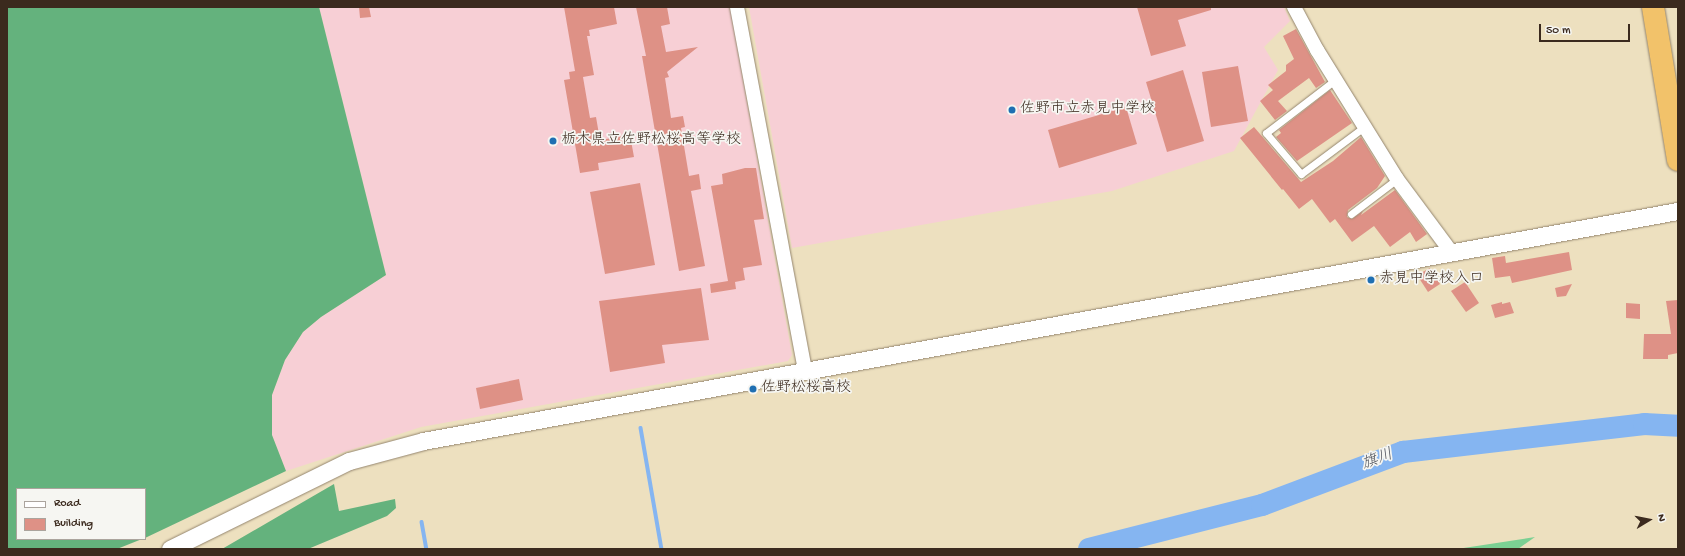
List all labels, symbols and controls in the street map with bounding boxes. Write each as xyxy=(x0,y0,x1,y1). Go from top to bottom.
scale bar xyxy=(1541,16,1632,42)
text: 50 m xyxy=(1546,24,1571,38)
place label: 佐野市立赤見中学校 xyxy=(1020,101,1155,119)
marker: 佐野市立赤見中学校 xyxy=(1007,105,1017,115)
place label: 栃木県立佐野松桜高等学校 xyxy=(561,132,741,150)
marker: 栃木県立佐野松桜高等学校 xyxy=(548,136,558,146)
place label: 赤見中学校入口 xyxy=(1379,271,1484,289)
marker: 赤見中学校入口 xyxy=(1366,275,1376,285)
place label: 佐野松桜高校 xyxy=(761,380,851,398)
marker: 佐野松桜高校 xyxy=(748,384,758,394)
water label: 旗川 xyxy=(1360,446,1396,476)
legend xyxy=(16,488,146,540)
text: Road xyxy=(54,497,80,511)
north arrow xyxy=(1629,500,1669,540)
text: N xyxy=(1654,513,1667,522)
text: Building xyxy=(54,517,93,531)

